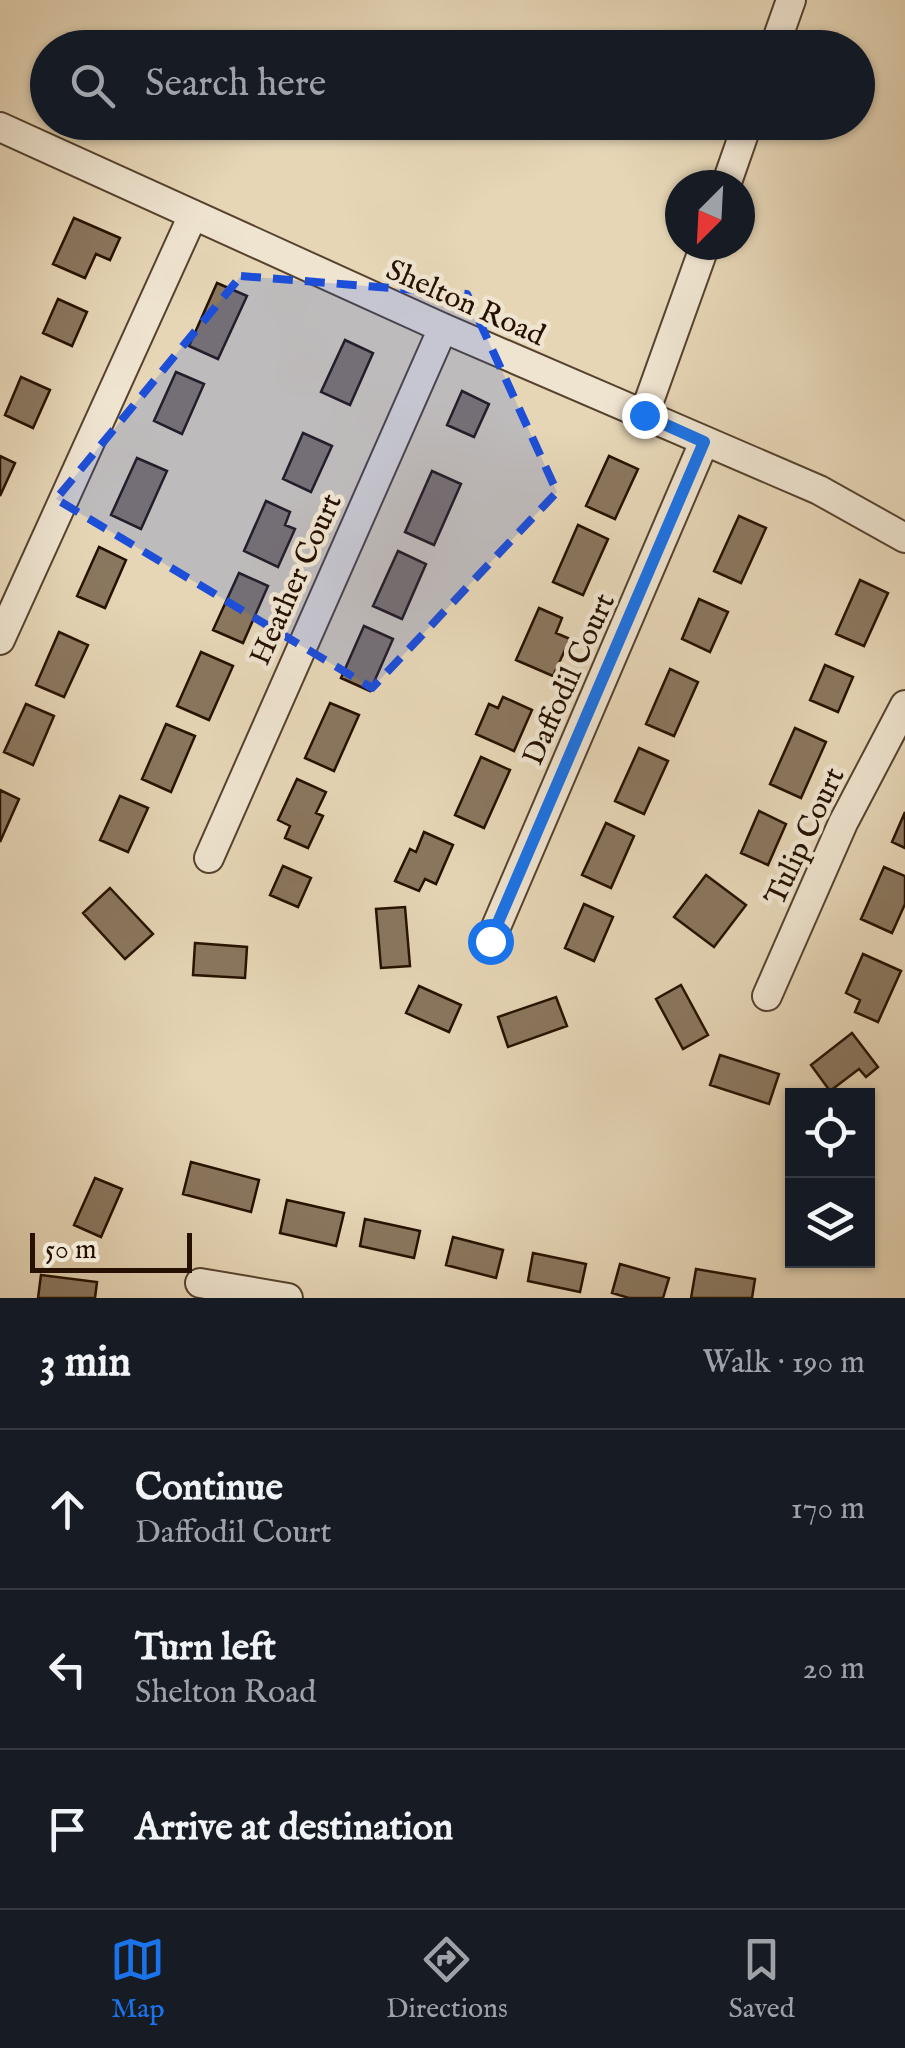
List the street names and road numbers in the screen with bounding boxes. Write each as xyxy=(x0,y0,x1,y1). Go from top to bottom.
street label: Shelton Road xyxy=(380,252,551,356)
street label: Heather Court xyxy=(242,488,352,672)
street label: Daffodil Court xyxy=(515,588,625,772)
street label: Tulip Court xyxy=(757,762,854,912)

